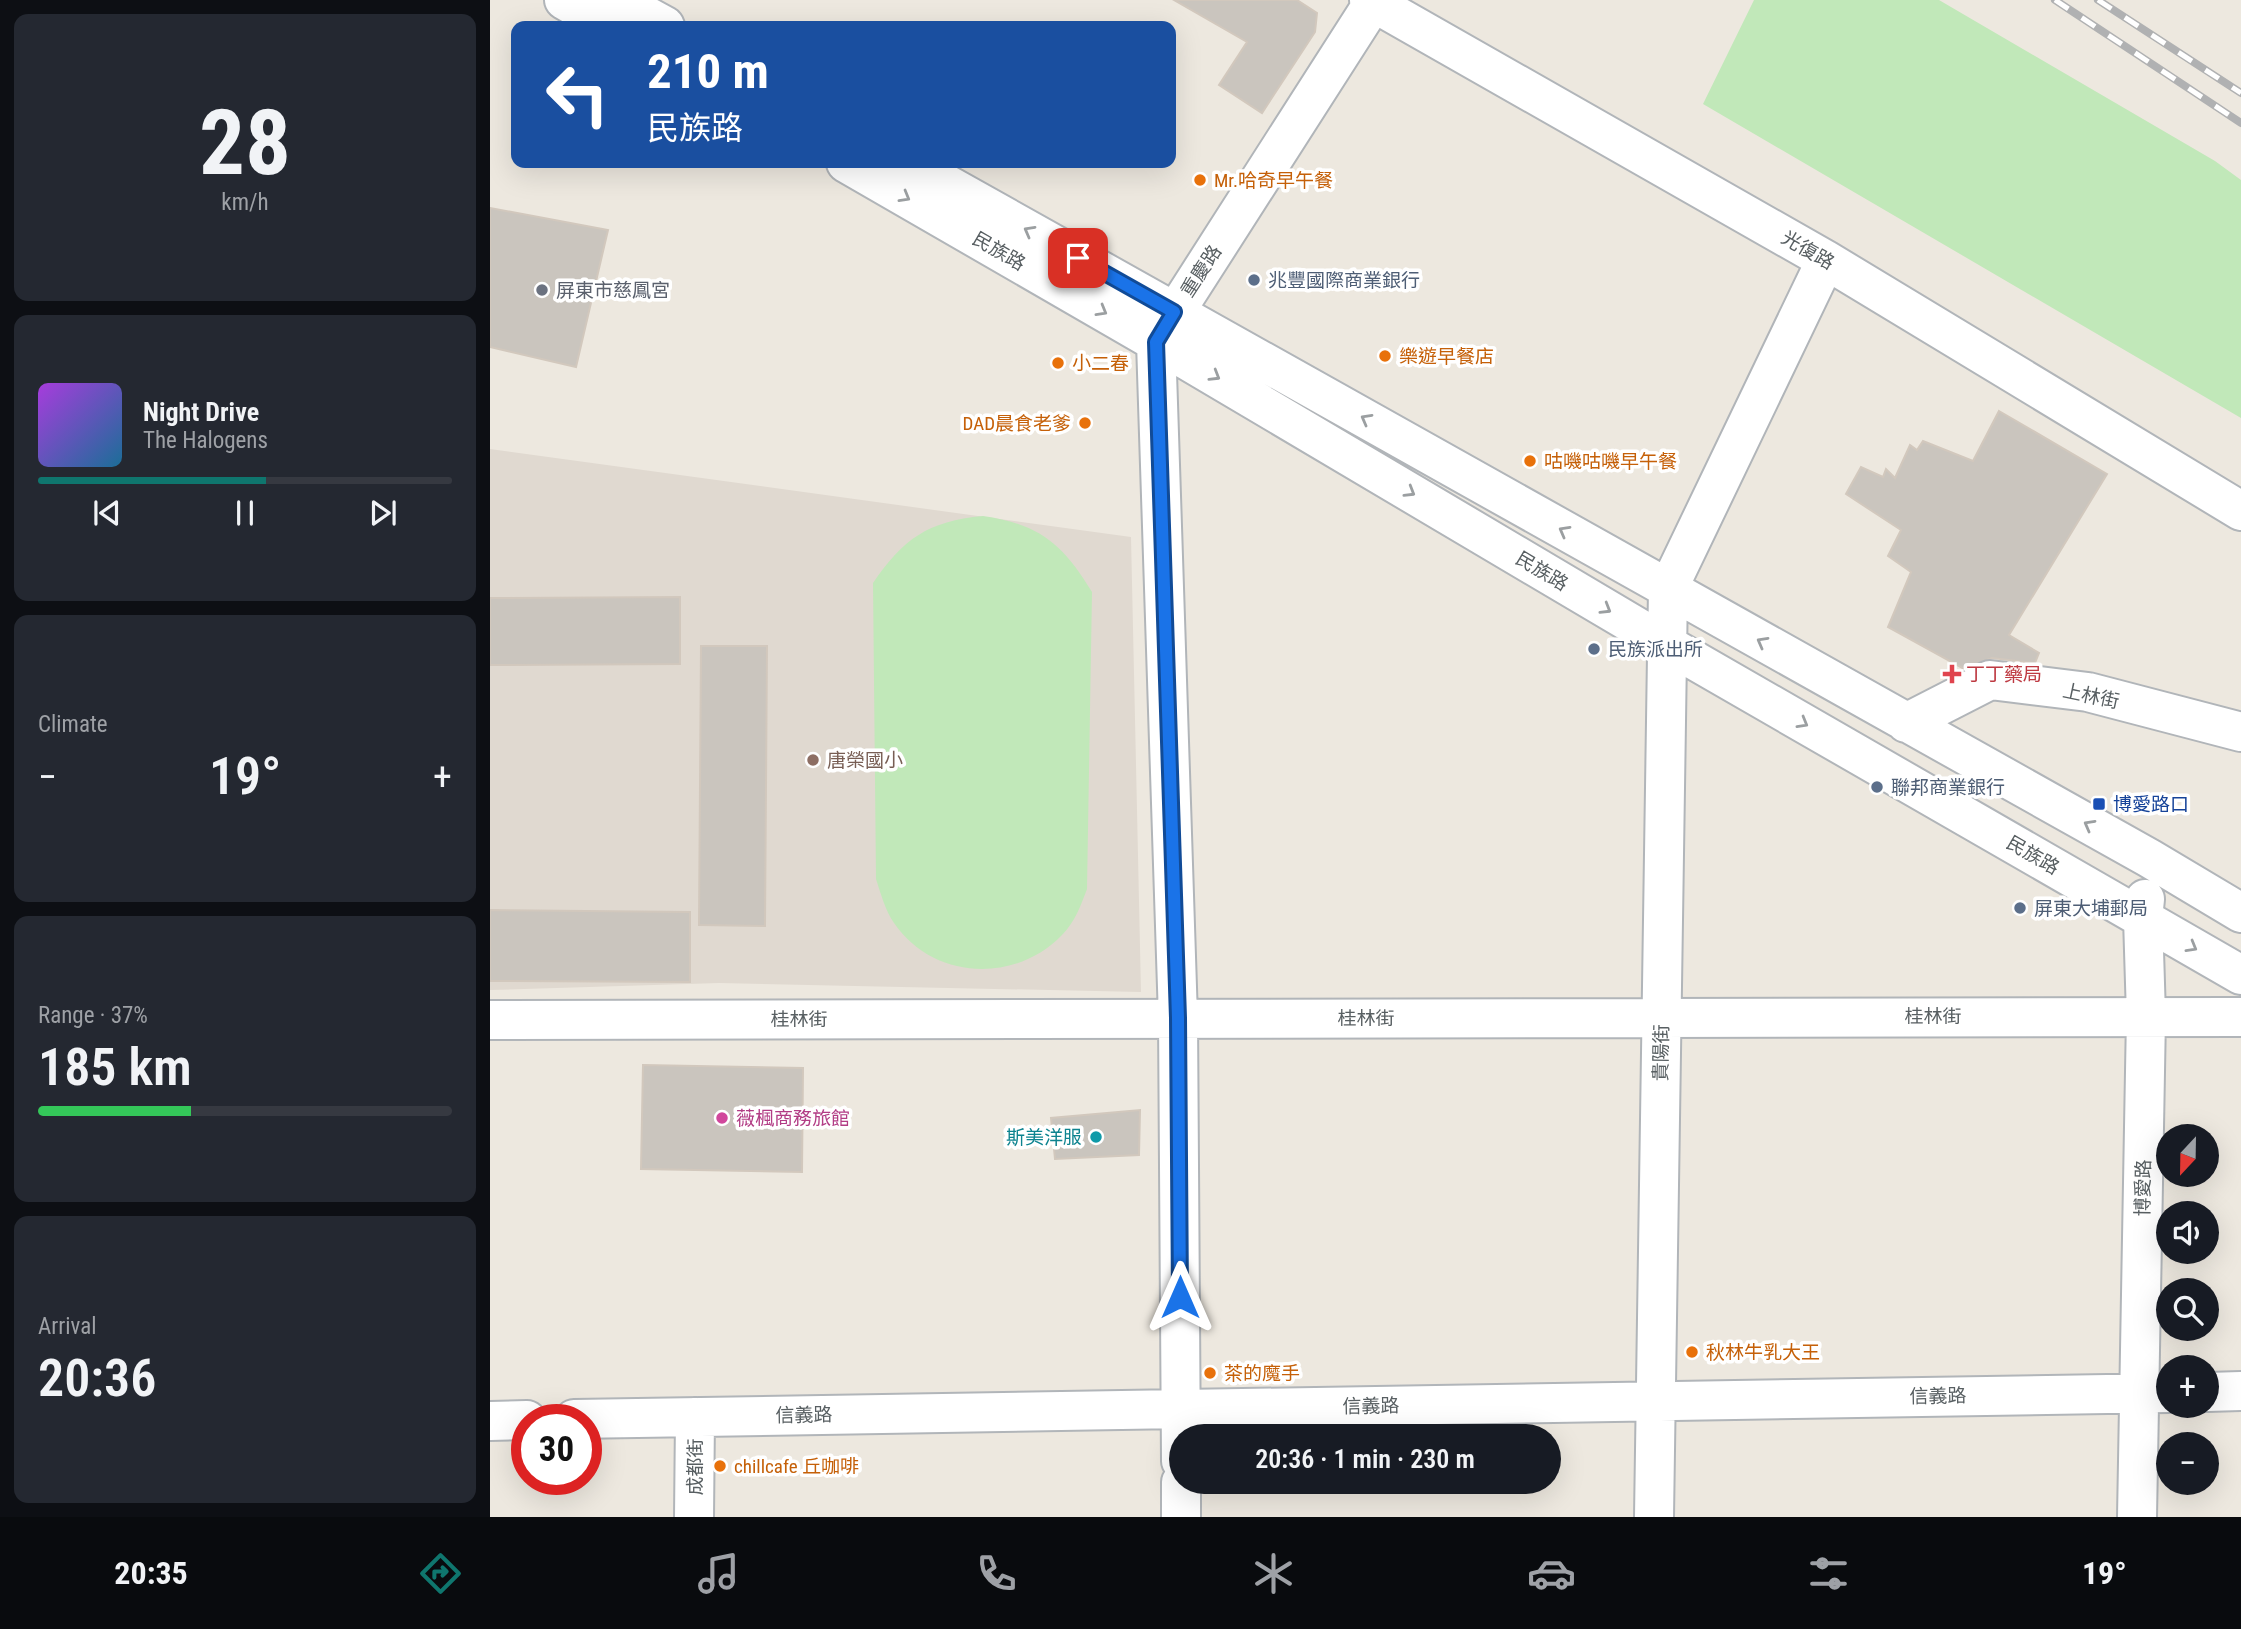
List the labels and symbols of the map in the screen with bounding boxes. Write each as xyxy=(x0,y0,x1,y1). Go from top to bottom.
place label: Mr.哈奇早午餐 xyxy=(1214,169,1333,192)
marker: Mr.哈奇早午餐 xyxy=(1192,172,1208,188)
one-way arrow xyxy=(898,189,911,202)
one-way arrow xyxy=(1024,226,1037,239)
street label: 光復路 xyxy=(1778,226,1838,274)
street label: 民族路 xyxy=(969,227,1029,275)
pin xyxy=(1048,228,1108,288)
street label: 重慶路 xyxy=(1176,241,1226,301)
place label: 兆豐國際商業銀行 xyxy=(1268,269,1420,292)
marker: 兆豐國際商業銀行 xyxy=(1246,272,1262,288)
place label: 屏東市慈鳳宮 xyxy=(556,279,670,302)
marker: 屏東市慈鳳宮 xyxy=(534,282,550,298)
one-way arrow xyxy=(1095,302,1108,315)
place label: 樂遊早餐店 xyxy=(1399,345,1494,368)
marker: 樂遊早餐店 xyxy=(1377,348,1393,364)
place label: 小二春 xyxy=(1072,352,1129,375)
marker: 小二春 xyxy=(1050,355,1066,371)
one-way arrow xyxy=(1207,368,1220,381)
place label: DAD晨食老爹 xyxy=(963,412,1071,435)
one-way arrow xyxy=(1360,414,1373,427)
marker: DAD晨食老爹 xyxy=(1077,415,1093,431)
place label: 咕嘰咕嘰早午餐 xyxy=(1544,450,1677,473)
marker: 咕嘰咕嘰早午餐 xyxy=(1522,453,1538,469)
one-way arrow xyxy=(1403,484,1416,497)
one-way arrow xyxy=(1559,526,1571,539)
street label: 民族路 xyxy=(1512,546,1572,596)
one-way arrow xyxy=(1599,600,1612,613)
one-way arrow xyxy=(1757,637,1770,650)
place label: 民族派出所 xyxy=(1608,638,1703,661)
marker: 民族派出所 xyxy=(1586,641,1602,657)
place label: 丁丁藥局 xyxy=(1966,663,2042,686)
marker: 丁丁藥局 xyxy=(1944,666,1960,682)
street label: 上林街 xyxy=(2061,679,2121,713)
one-way arrow xyxy=(1795,715,1808,728)
place label: 唐榮國小 xyxy=(827,749,903,772)
marker: 唐榮國小 xyxy=(805,752,821,768)
place label: 聯邦商業銀行 xyxy=(1891,776,2005,799)
marker: 聯邦商業銀行 xyxy=(1869,779,1885,795)
place label: 博愛路口 xyxy=(2113,793,2189,816)
marker: 博愛路口 xyxy=(2091,796,2107,812)
one-way arrow xyxy=(2084,820,2096,833)
street label: 民族路 xyxy=(2003,831,2063,879)
place label: 屏東大埔郵局 xyxy=(2034,897,2148,920)
marker: 屏東大埔郵局 xyxy=(2012,900,2028,916)
one-way arrow xyxy=(2185,939,2197,952)
street label: 桂林街 xyxy=(1904,1005,1962,1028)
street label: 桂林街 xyxy=(1337,1007,1395,1030)
street label: 桂林街 xyxy=(770,1008,828,1031)
street label: 貴陽街 xyxy=(1649,1024,1673,1082)
place label: 薇楓商務旅館 xyxy=(736,1107,850,1130)
marker: 薇楓商務旅館 xyxy=(714,1110,730,1126)
north arrow xyxy=(2156,1124,2219,1186)
place label: 斯美洋服 xyxy=(1006,1126,1082,1149)
marker: 斯美洋服 xyxy=(1088,1129,1104,1145)
street label: 博愛路 xyxy=(2131,1159,2155,1217)
position arrow xyxy=(1143,1260,1217,1334)
place label: 秋林牛乳大王 xyxy=(1706,1341,1820,1364)
marker: 秋林牛乳大王 xyxy=(1684,1344,1700,1360)
place label: 茶的魔手 xyxy=(1224,1362,1300,1385)
marker: 茶的魔手 xyxy=(1202,1365,1218,1381)
street label: 信義路 xyxy=(1909,1384,1967,1408)
street label: 信義路 xyxy=(1342,1394,1400,1418)
street label: 信義路 xyxy=(775,1403,833,1427)
speed limit sign: 30 xyxy=(511,1404,602,1495)
street label: 成都街 xyxy=(684,1438,707,1496)
place label: chillcafe 丘咖啡 xyxy=(734,1455,859,1478)
marker: chillcafe 丘咖啡 xyxy=(712,1458,728,1474)

